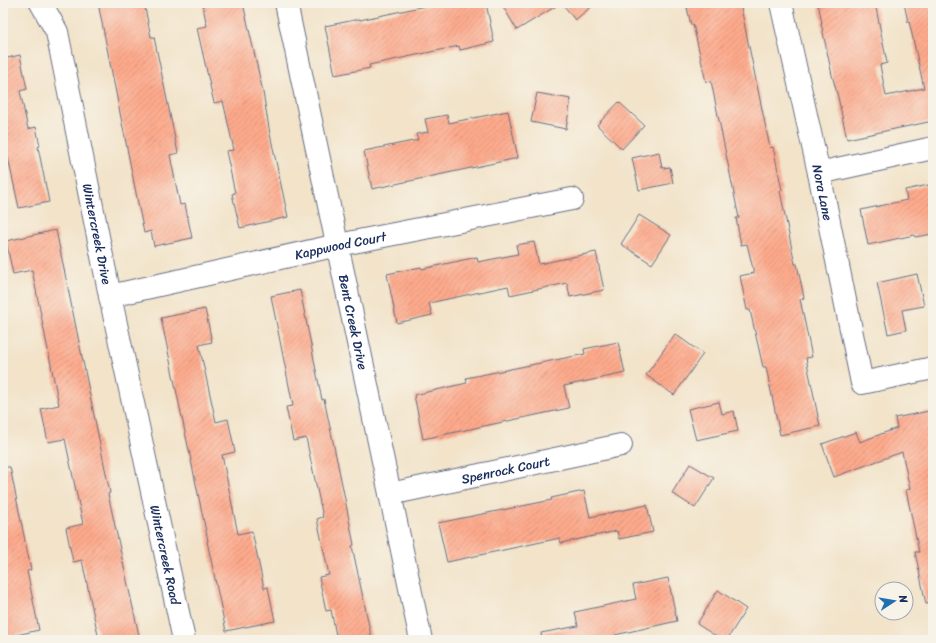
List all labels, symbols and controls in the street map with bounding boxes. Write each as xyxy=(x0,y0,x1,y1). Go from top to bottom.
street label: Nora Lane xyxy=(805,162,840,223)
street label: Wintercreek Drive xyxy=(76,181,118,286)
street label: Kappwood Court xyxy=(293,225,389,266)
street label: Bent Creek Drive xyxy=(332,272,374,372)
street label: Spenrock Court xyxy=(459,449,552,491)
street label: Wintercreek Road xyxy=(143,503,187,608)
north arrow xyxy=(874,581,914,621)
text: N xyxy=(893,592,913,605)

